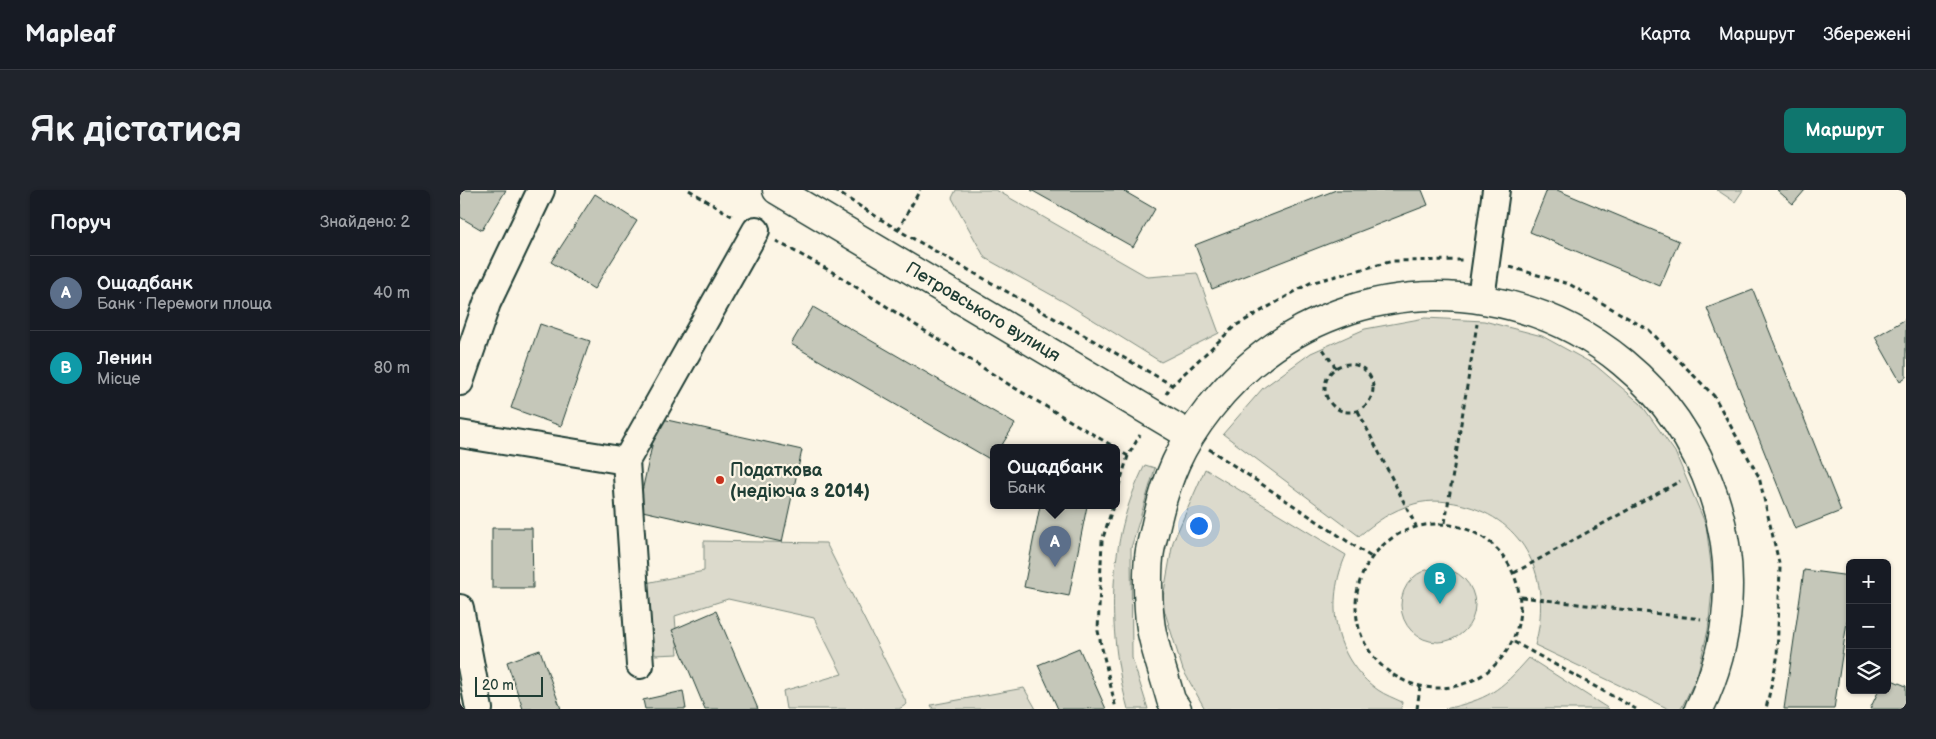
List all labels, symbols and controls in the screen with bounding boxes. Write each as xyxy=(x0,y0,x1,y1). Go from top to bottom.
text: Mapleaf xyxy=(25,20,116,49)
text: Карта xyxy=(1640,24,1691,45)
text: Маршрут xyxy=(1719,24,1795,45)
text: Збережені xyxy=(1823,24,1911,45)
button: Маршрут xyxy=(1784,108,1906,153)
text: Як дістатися xyxy=(30,109,242,152)
text: Поруч xyxy=(50,210,111,235)
text: Знайдено: 2 xyxy=(320,213,410,232)
street label: Петровського вулиця xyxy=(902,258,1064,367)
text: Ощадбанк xyxy=(97,272,192,295)
text: A xyxy=(61,284,71,303)
text: 40 m xyxy=(373,284,410,303)
text: Банк · Перемоги площа xyxy=(97,295,272,314)
text: Ленин xyxy=(97,347,152,370)
text: B xyxy=(60,359,72,378)
text: 80 m xyxy=(374,359,410,378)
text: Місце xyxy=(97,370,141,389)
popup xyxy=(990,444,1120,509)
text: Ощадбанк xyxy=(1007,456,1103,479)
place label: Податкова (недіюча з 2014) xyxy=(730,460,870,502)
marker: Податкова (недіюча з 2014) xyxy=(714,474,726,486)
text: Банк xyxy=(1007,479,1045,498)
your location xyxy=(1186,513,1212,539)
pin: A xyxy=(1039,526,1071,567)
map controls xyxy=(1846,559,1891,694)
button: + xyxy=(1846,559,1891,604)
pin: B xyxy=(1424,563,1456,604)
button: − xyxy=(1846,604,1891,649)
button: layers xyxy=(1846,649,1891,694)
scale bar xyxy=(475,674,542,697)
text: 20 m xyxy=(482,677,514,694)

